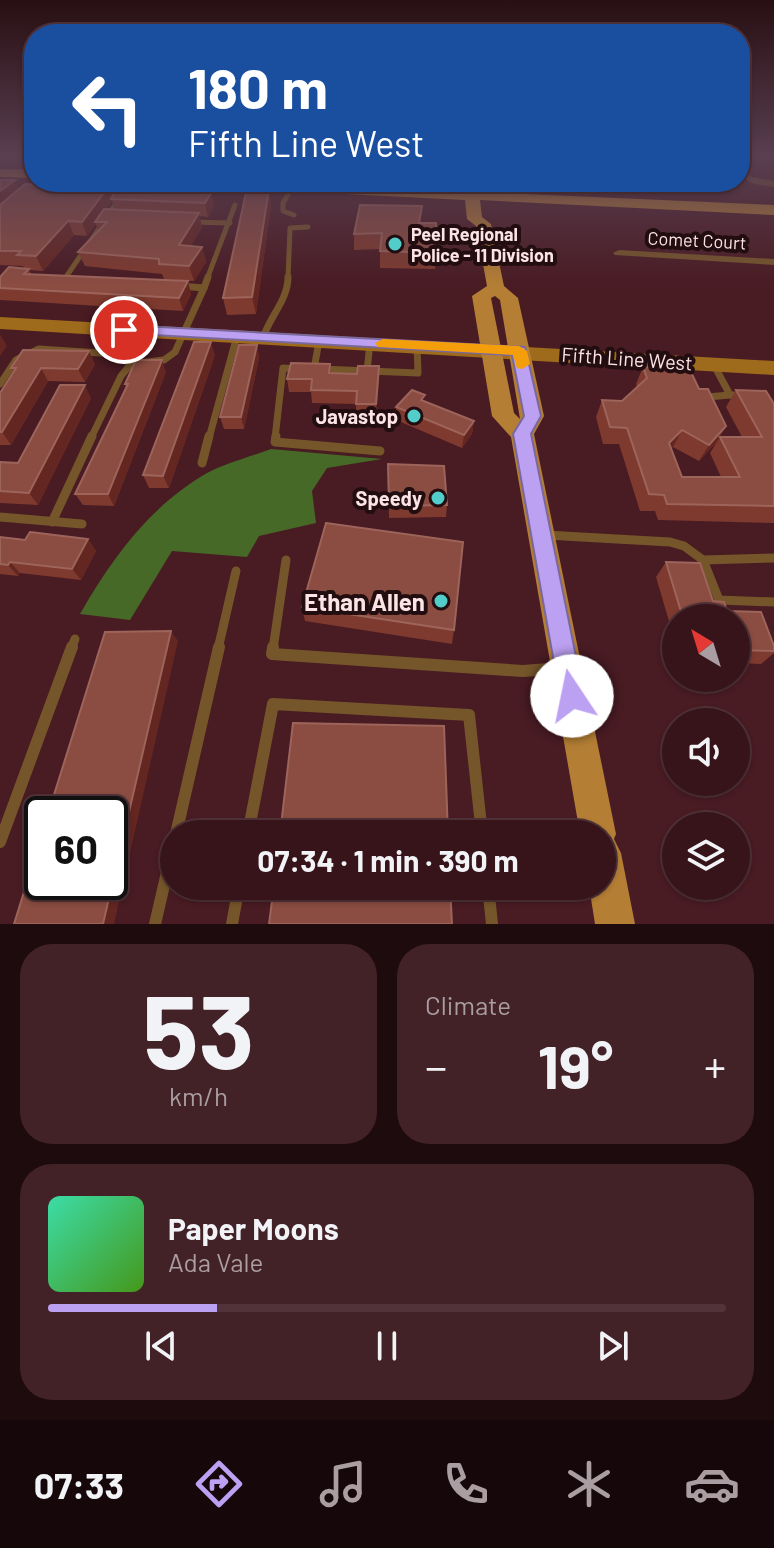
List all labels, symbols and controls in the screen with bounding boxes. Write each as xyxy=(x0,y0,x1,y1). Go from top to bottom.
text: 180 m xyxy=(188,53,328,120)
icon: left xyxy=(56,56,160,160)
text: Fifth Line West xyxy=(188,121,424,164)
place label: Peel Regional Police - 11 Division xyxy=(411,223,554,266)
street label: Comet Court xyxy=(647,226,747,254)
marker: Peel Regional Police - 11 Division xyxy=(386,235,404,253)
pin xyxy=(90,296,158,364)
icon: arrive xyxy=(102,308,146,352)
street label: Fifth Line West xyxy=(561,341,693,375)
place label: Javastop xyxy=(316,404,398,428)
marker: Javastop xyxy=(405,407,423,425)
place label: Speedy xyxy=(356,486,422,510)
marker: Speedy xyxy=(429,489,447,507)
place label: Ethan Allen xyxy=(304,587,425,616)
marker: Ethan Allen xyxy=(432,592,450,610)
north arrow xyxy=(662,604,750,692)
map controls xyxy=(662,604,750,900)
position arrow xyxy=(530,654,614,738)
button: sound xyxy=(662,708,750,796)
speed limit sign: 60 xyxy=(24,796,128,900)
button: layers xyxy=(662,812,750,900)
text: 07:34 · 1 min · 390 m xyxy=(257,842,519,878)
text: 53 xyxy=(142,965,255,1090)
text: Climate xyxy=(425,989,511,1020)
text: 19° xyxy=(538,1029,613,1101)
text: − xyxy=(425,1039,447,1092)
text: + xyxy=(704,1039,726,1092)
text: km/h xyxy=(169,1080,228,1111)
text: Paper Moons xyxy=(168,1210,339,1246)
text: Ada Vale xyxy=(168,1246,263,1277)
icon: previous xyxy=(139,1324,183,1368)
icon: pause xyxy=(365,1324,409,1368)
icon: next xyxy=(591,1324,635,1368)
icon: directions xyxy=(191,1456,247,1512)
icon: music xyxy=(315,1456,371,1512)
icon: phone xyxy=(438,1456,494,1512)
icon: climate xyxy=(561,1456,617,1512)
icon: car xyxy=(684,1456,740,1512)
text: 07:33 xyxy=(34,1463,124,1506)

